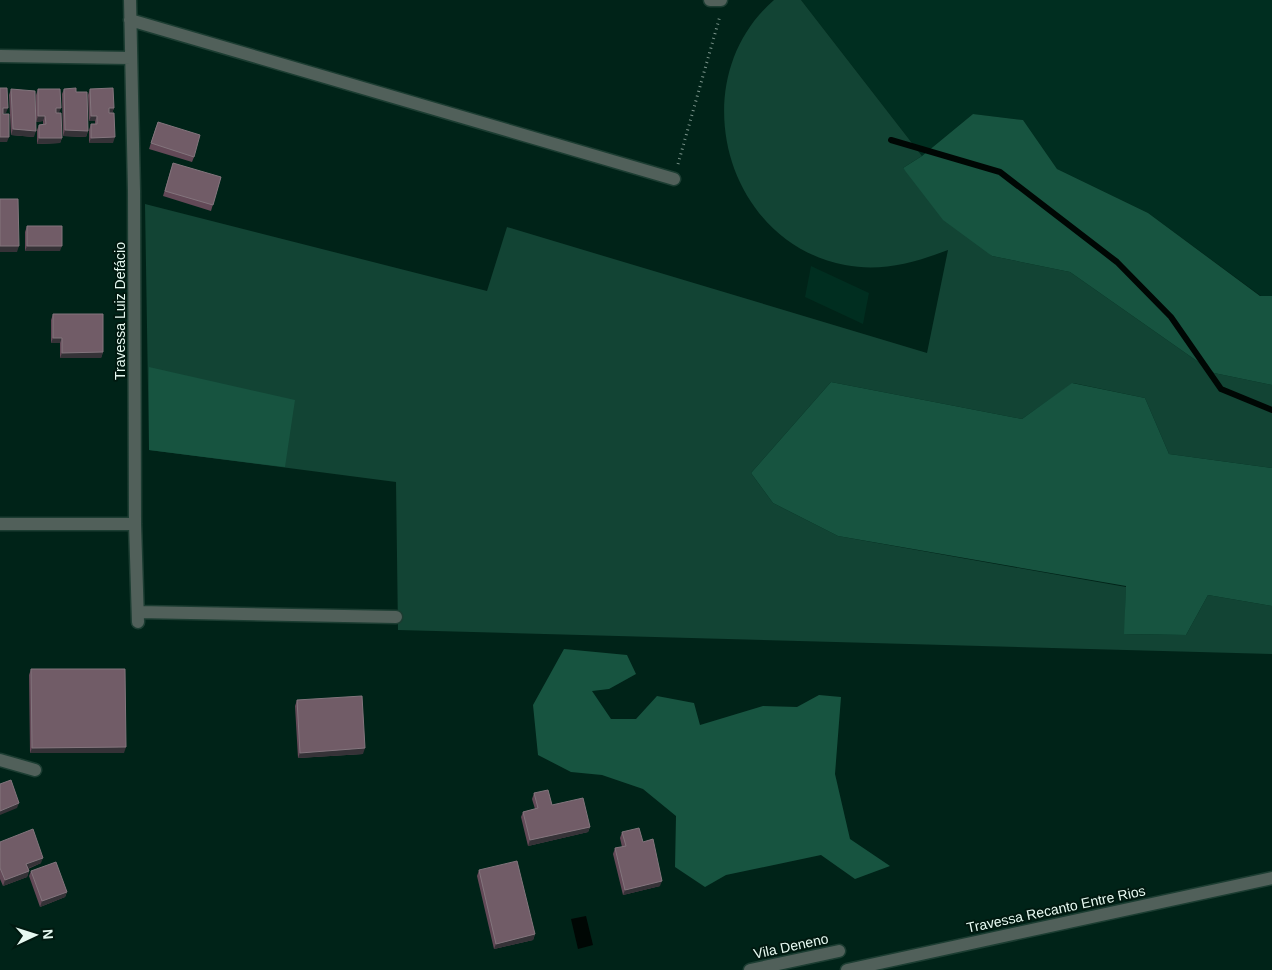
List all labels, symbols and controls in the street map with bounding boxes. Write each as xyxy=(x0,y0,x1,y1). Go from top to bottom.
street label: Travessa Luiz Defácio xyxy=(112,242,128,380)
street label: Travessa Recanto Entre Rios xyxy=(965,882,1147,936)
north arrow xyxy=(10,910,60,960)
text: N xyxy=(40,928,56,940)
street label: Vila Deneno xyxy=(752,930,830,962)

